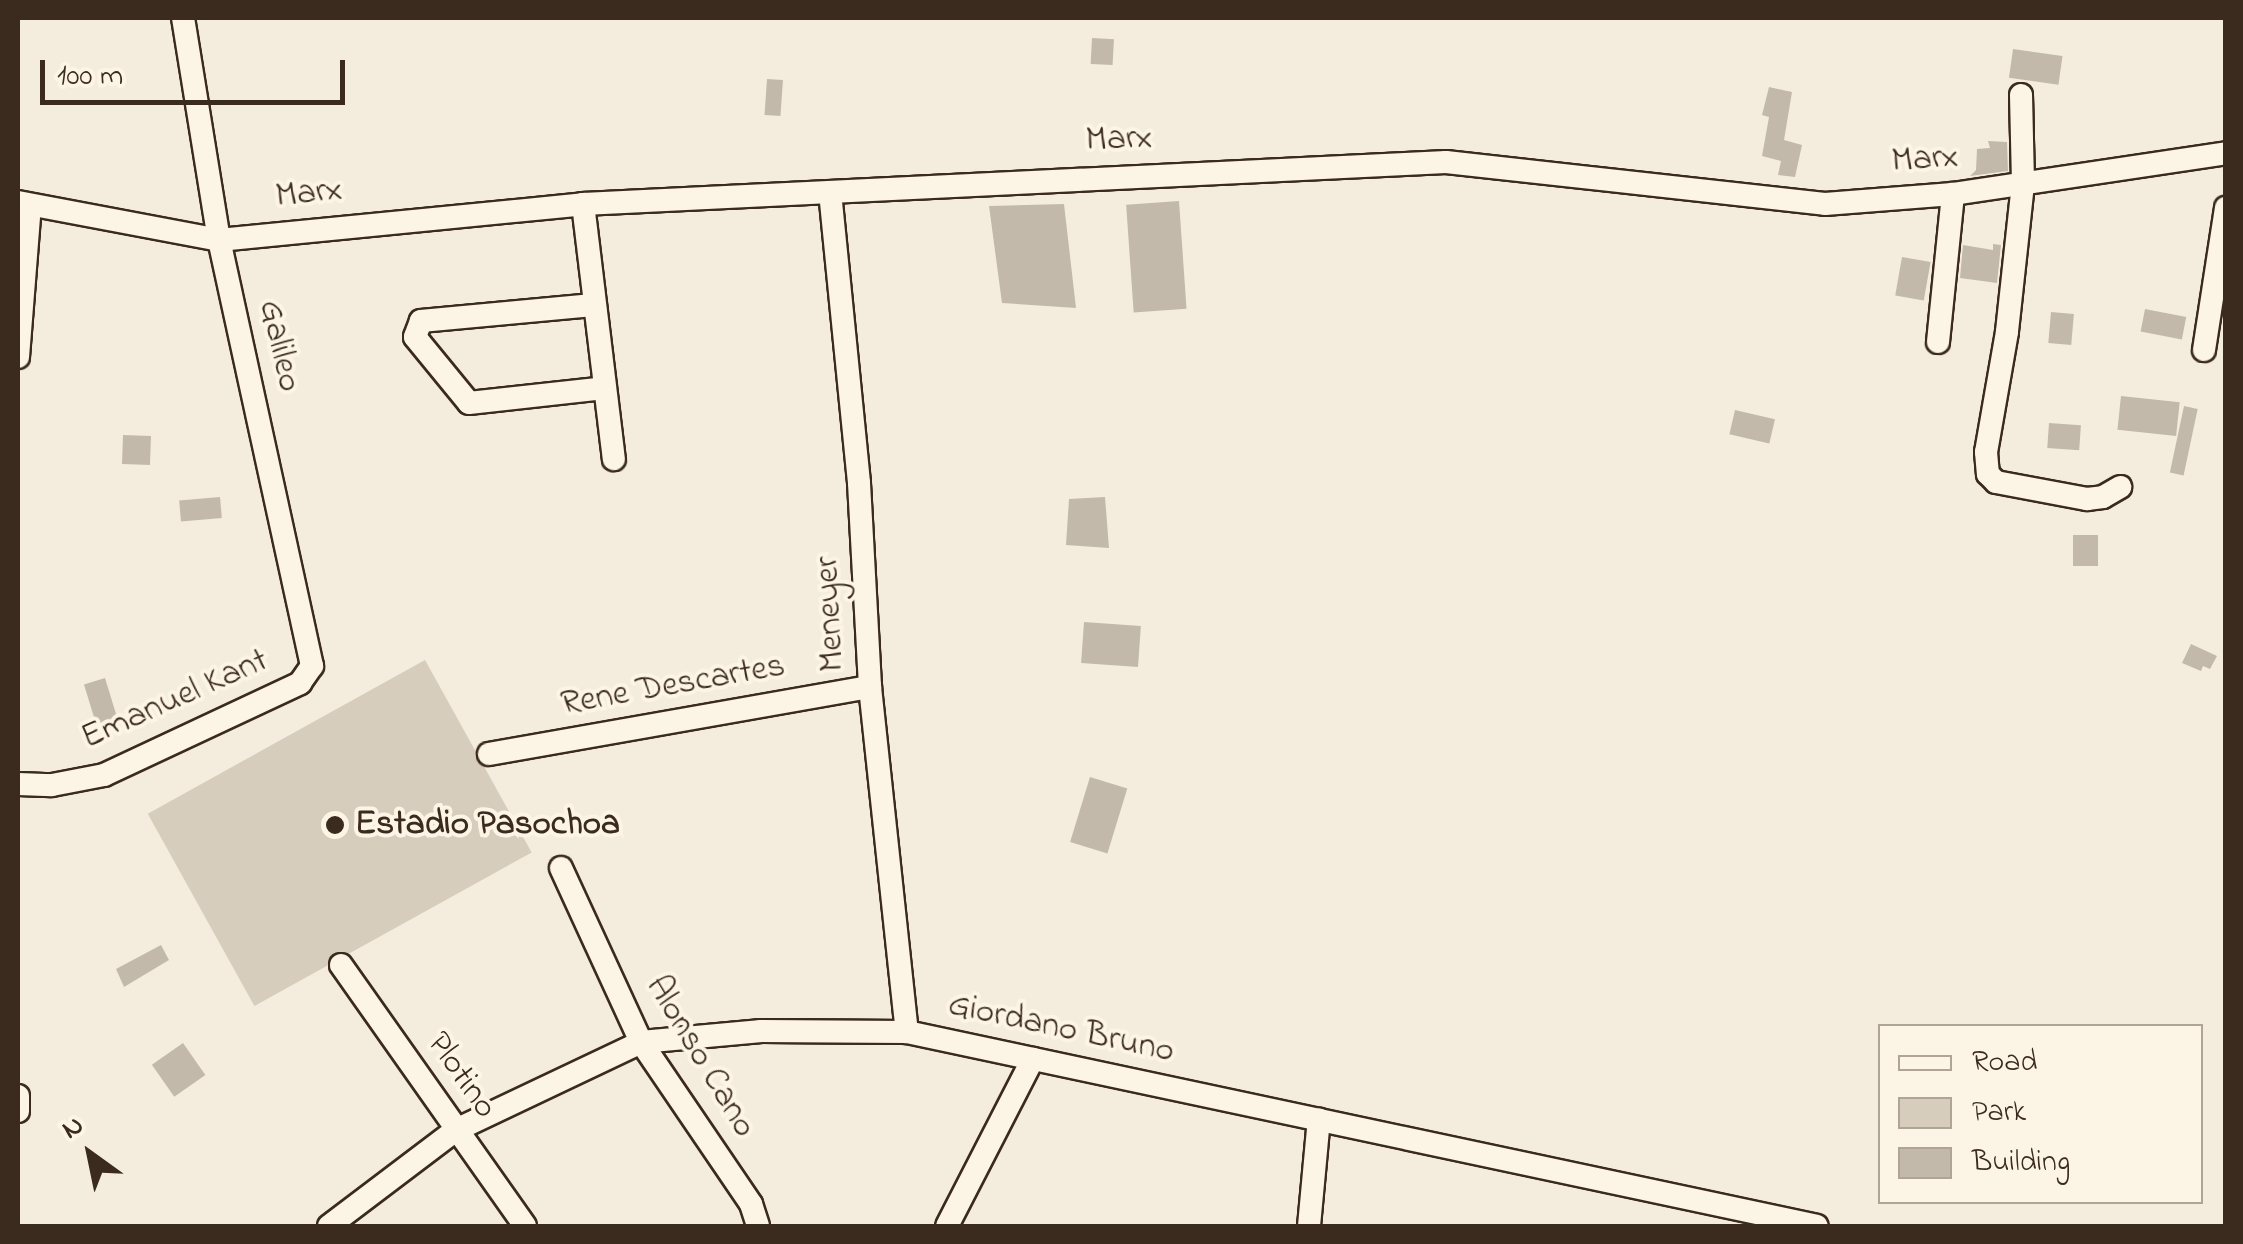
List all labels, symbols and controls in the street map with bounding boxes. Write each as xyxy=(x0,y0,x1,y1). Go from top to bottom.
scale bar xyxy=(45,40,350,102)
text: 100 m xyxy=(57,55,123,99)
street label: Marx xyxy=(1085,117,1153,163)
street label: Marx xyxy=(1890,136,1960,184)
street label: Marx xyxy=(273,169,345,219)
street label: Galileo xyxy=(248,296,310,396)
street label: Meneyer xyxy=(807,555,855,673)
street label: Emanuel Kant xyxy=(75,640,275,760)
street label: Rene Descartes xyxy=(558,646,788,726)
place label: Estadio Pasochoa xyxy=(355,804,620,846)
marker: Estadio Pasochoa xyxy=(324,814,346,836)
street label: Alonso Cano xyxy=(635,969,765,1145)
street label: Giordano Bruno xyxy=(944,985,1178,1073)
legend xyxy=(1878,1024,2203,1204)
street label: Plotino xyxy=(416,1025,506,1127)
text: Road xyxy=(1972,1041,2037,1085)
text: Park xyxy=(1972,1091,2026,1135)
north arrow xyxy=(40,1104,140,1204)
text: N xyxy=(54,1106,92,1151)
text: Building xyxy=(1972,1141,2070,1185)

